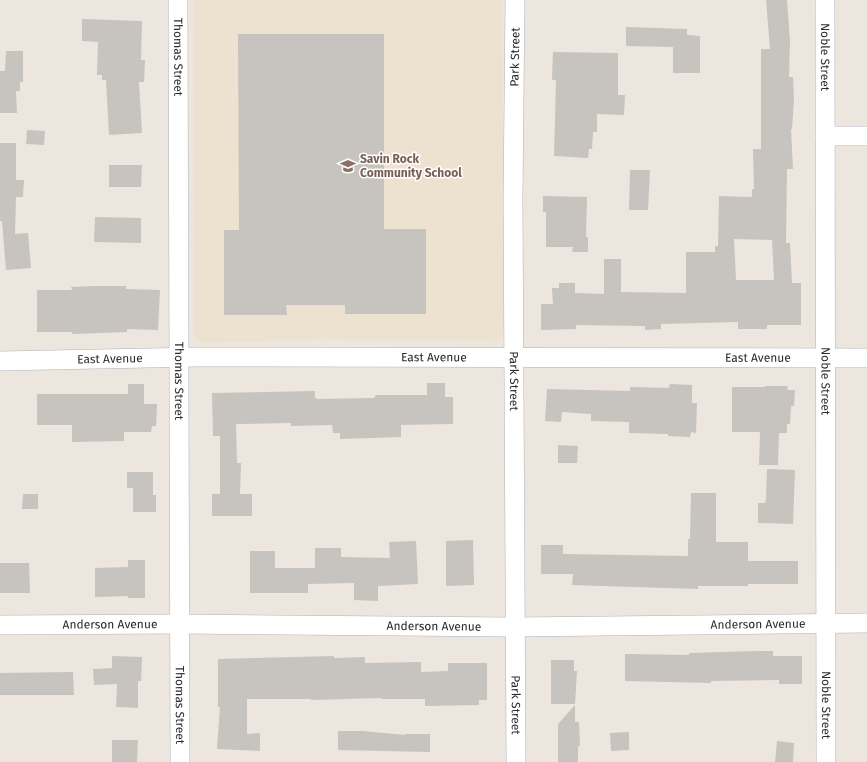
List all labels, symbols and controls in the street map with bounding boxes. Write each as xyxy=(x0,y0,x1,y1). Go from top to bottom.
street label: Thomas Street xyxy=(171,18,185,97)
street label: Noble Street xyxy=(818,23,832,92)
street label: Park Street xyxy=(507,27,523,87)
place label: Savin Rock Community School xyxy=(360,152,462,180)
school or university icon: Savin Rock Community School xyxy=(339,157,357,175)
street label: Thomas Street xyxy=(172,342,186,421)
street label: Noble Street xyxy=(818,347,833,416)
street label: East Avenue xyxy=(401,350,467,364)
street label: East Avenue xyxy=(77,351,143,366)
street label: Park Street xyxy=(507,351,521,411)
street label: East Avenue xyxy=(725,351,791,365)
street label: Anderson Avenue xyxy=(63,617,157,632)
street label: Anderson Avenue xyxy=(710,617,805,632)
street label: Anderson Avenue xyxy=(386,619,481,634)
street label: Thomas Street xyxy=(173,666,187,745)
street label: Noble Street xyxy=(819,671,833,740)
street label: Park Street xyxy=(509,675,523,735)

